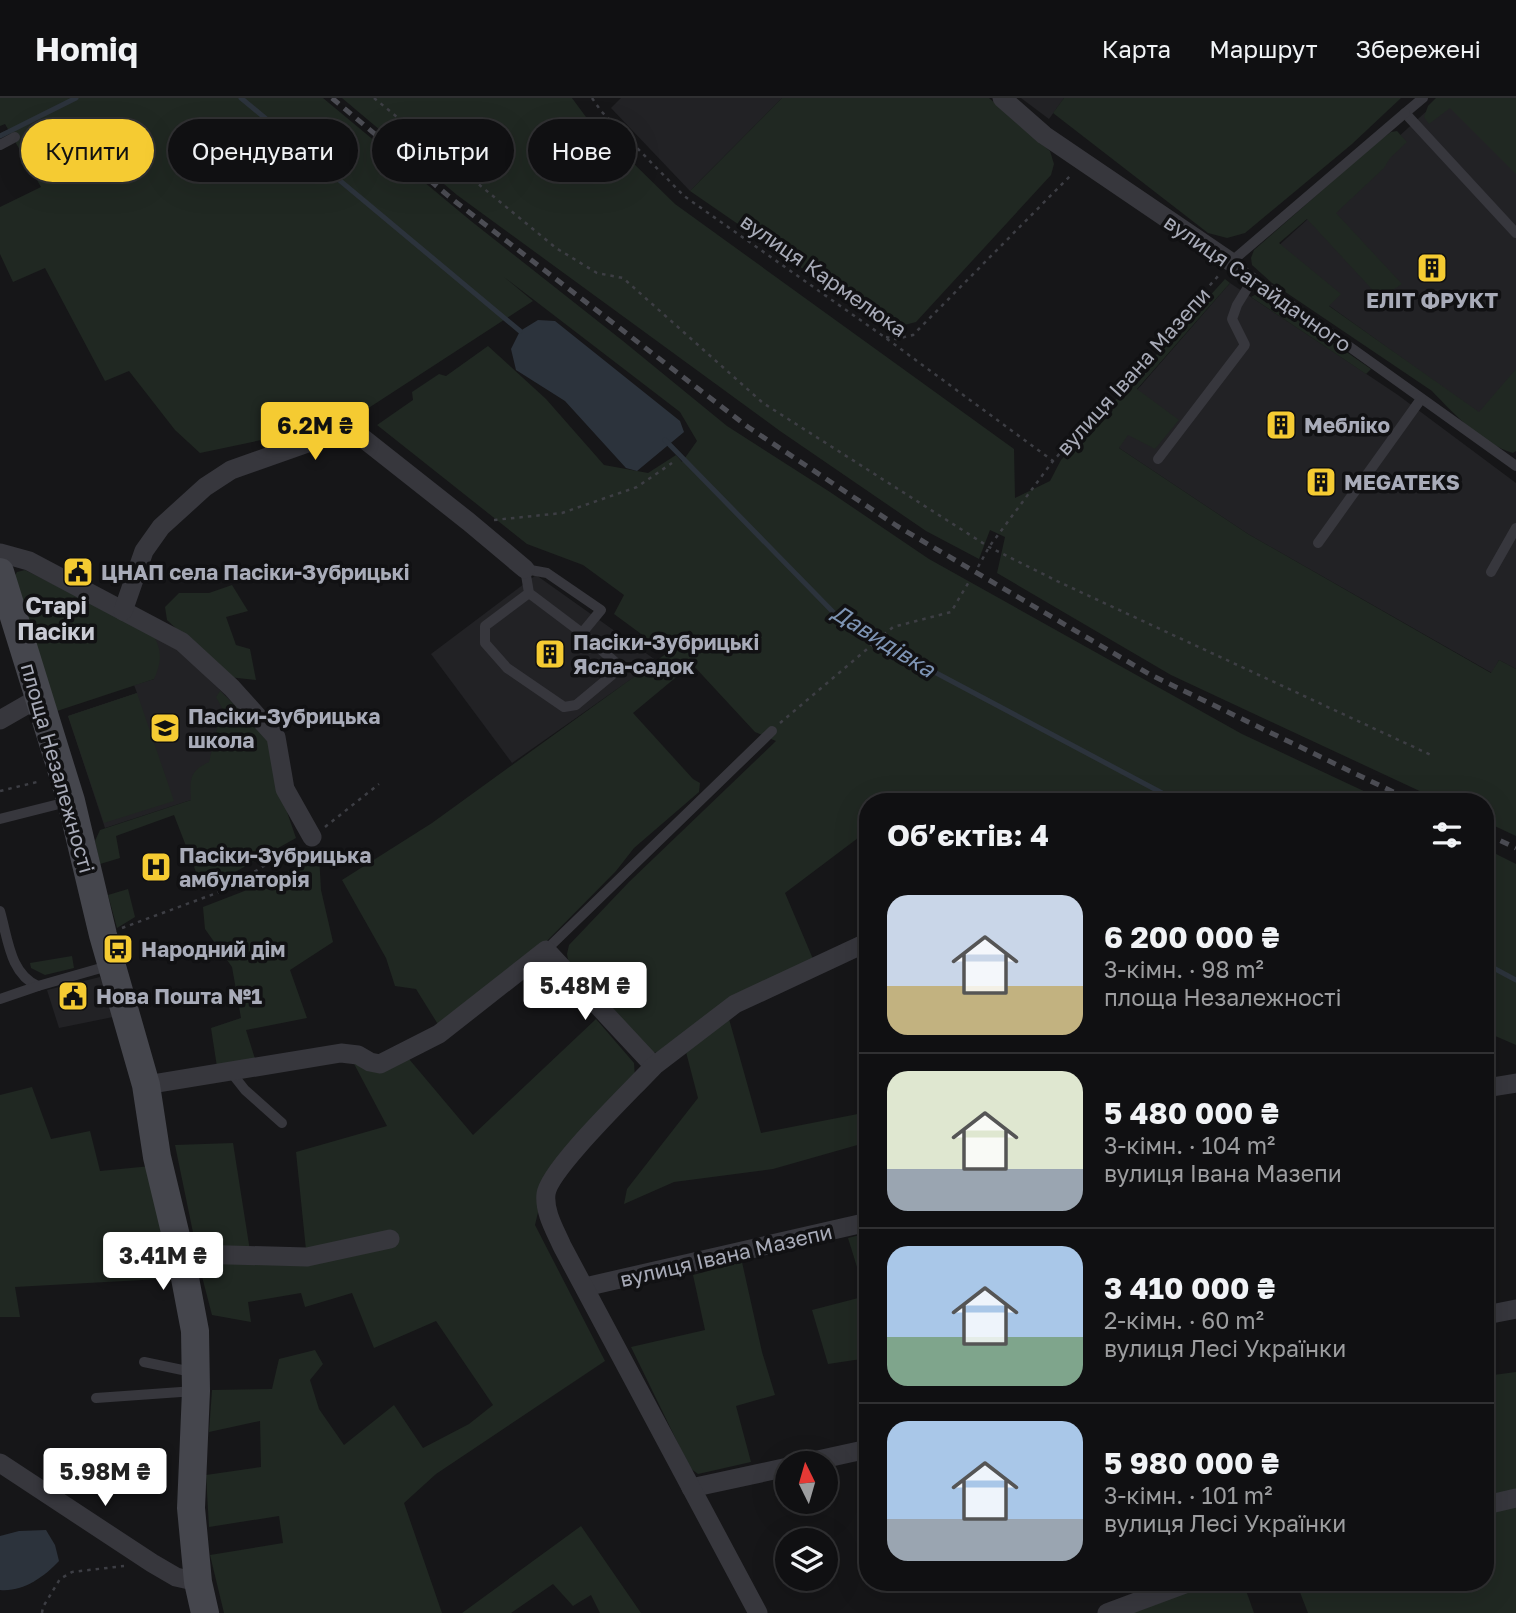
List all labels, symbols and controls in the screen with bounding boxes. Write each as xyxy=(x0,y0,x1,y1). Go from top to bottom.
text: Homiq xyxy=(35,29,138,68)
text: Карта xyxy=(1102,34,1171,63)
text: Маршрут xyxy=(1209,34,1318,63)
text: Збережені xyxy=(1356,34,1481,63)
chip: Купити xyxy=(21,119,154,182)
chip: Орендувати xyxy=(168,119,358,182)
chip: Фільтри xyxy=(372,119,514,182)
chip: Нове xyxy=(528,119,636,182)
street label: вулиця Кармелюка xyxy=(736,208,912,342)
street label: вулиця Сагайдачного xyxy=(1159,209,1357,357)
building icon: ЕЛІТ ФРУКТ xyxy=(1415,251,1449,285)
street label: вулиця Івана Мазепи xyxy=(1051,282,1215,460)
place label: ЕЛІТ ФРУКТ xyxy=(1366,287,1498,313)
pin: 6.2M ₴ xyxy=(258,402,372,462)
building icon: Мебліко xyxy=(1264,408,1298,442)
text: 6.2M ₴ xyxy=(277,411,353,439)
place label: Мебліко xyxy=(1304,412,1390,438)
building icon: MEGATEKS xyxy=(1304,465,1338,499)
place label: MEGATEKS xyxy=(1344,469,1460,495)
public building icon: ЦНАП села Пасіки-Зубрицькі xyxy=(61,555,95,589)
place label: ЦНАП села Пасіки-Зубрицькі xyxy=(101,559,410,585)
district label: Старі Пасіки xyxy=(17,591,95,645)
water label: Давидівка xyxy=(827,597,941,683)
place label: Пасіки-Зубрицькі Ясла-садок xyxy=(573,629,759,679)
building icon: Пасіки-Зубрицькі Ясла-садок xyxy=(533,637,567,671)
street label: площа Незалежності xyxy=(16,660,100,876)
place label: Пасіки-Зубрицька школа xyxy=(188,703,380,753)
school or university icon: Пасіки-Зубрицька школа xyxy=(148,711,182,745)
icon: filters xyxy=(1428,816,1466,854)
text: Об’єктів: 4 xyxy=(887,817,1049,853)
place label: Пасіки-Зубрицька амбулаторія xyxy=(179,842,371,892)
hospital icon: Пасіки-Зубрицька амбулаторія xyxy=(139,850,173,884)
text: 6 200 000 ₴ xyxy=(1104,919,1280,955)
icon: home xyxy=(943,923,1027,1007)
bus stop icon: Народний дім xyxy=(101,932,135,966)
place label: Народний дім xyxy=(141,936,285,962)
text: 3-кімн. · 98 m² xyxy=(1104,955,1264,983)
pin: 5.48M ₴ xyxy=(520,962,650,1022)
text: 5.48M ₴ xyxy=(540,971,630,999)
public building icon: Нова Пошта №1 xyxy=(56,979,90,1013)
place label: Нова Пошта №1 xyxy=(96,983,262,1009)
text: площа Незалежності xyxy=(1104,983,1342,1011)
text: 5 480 000 ₴ xyxy=(1104,1095,1279,1131)
icon: home xyxy=(943,1099,1027,1183)
text: 3-кімн. · 104 m² xyxy=(1104,1131,1275,1159)
text: вулиця Івана Мазепи xyxy=(1104,1159,1342,1187)
street label: вулиця Івана Мазепи xyxy=(617,1218,835,1292)
pin: 3.41M ₴ xyxy=(98,1232,228,1292)
text: 3.41M ₴ xyxy=(119,1241,207,1269)
text: 3 410 000 ₴ xyxy=(1104,1270,1275,1306)
icon: home xyxy=(943,1274,1027,1358)
text: 2-кімн. · 60 m² xyxy=(1104,1306,1264,1334)
text: вулиця Лесі Українки xyxy=(1104,1334,1346,1362)
text: 5 980 000 ₴ xyxy=(1104,1445,1279,1481)
pin: 5.98M ₴ xyxy=(40,1448,170,1508)
icon: home xyxy=(943,1449,1027,1533)
north arrow xyxy=(775,1451,838,1514)
map controls xyxy=(775,1451,838,1591)
text: 5.98M ₴ xyxy=(60,1457,150,1485)
text: 3-кімн. · 101 m² xyxy=(1104,1481,1272,1509)
text: вулиця Лесі Українки xyxy=(1104,1509,1346,1537)
button: layers xyxy=(775,1528,838,1591)

